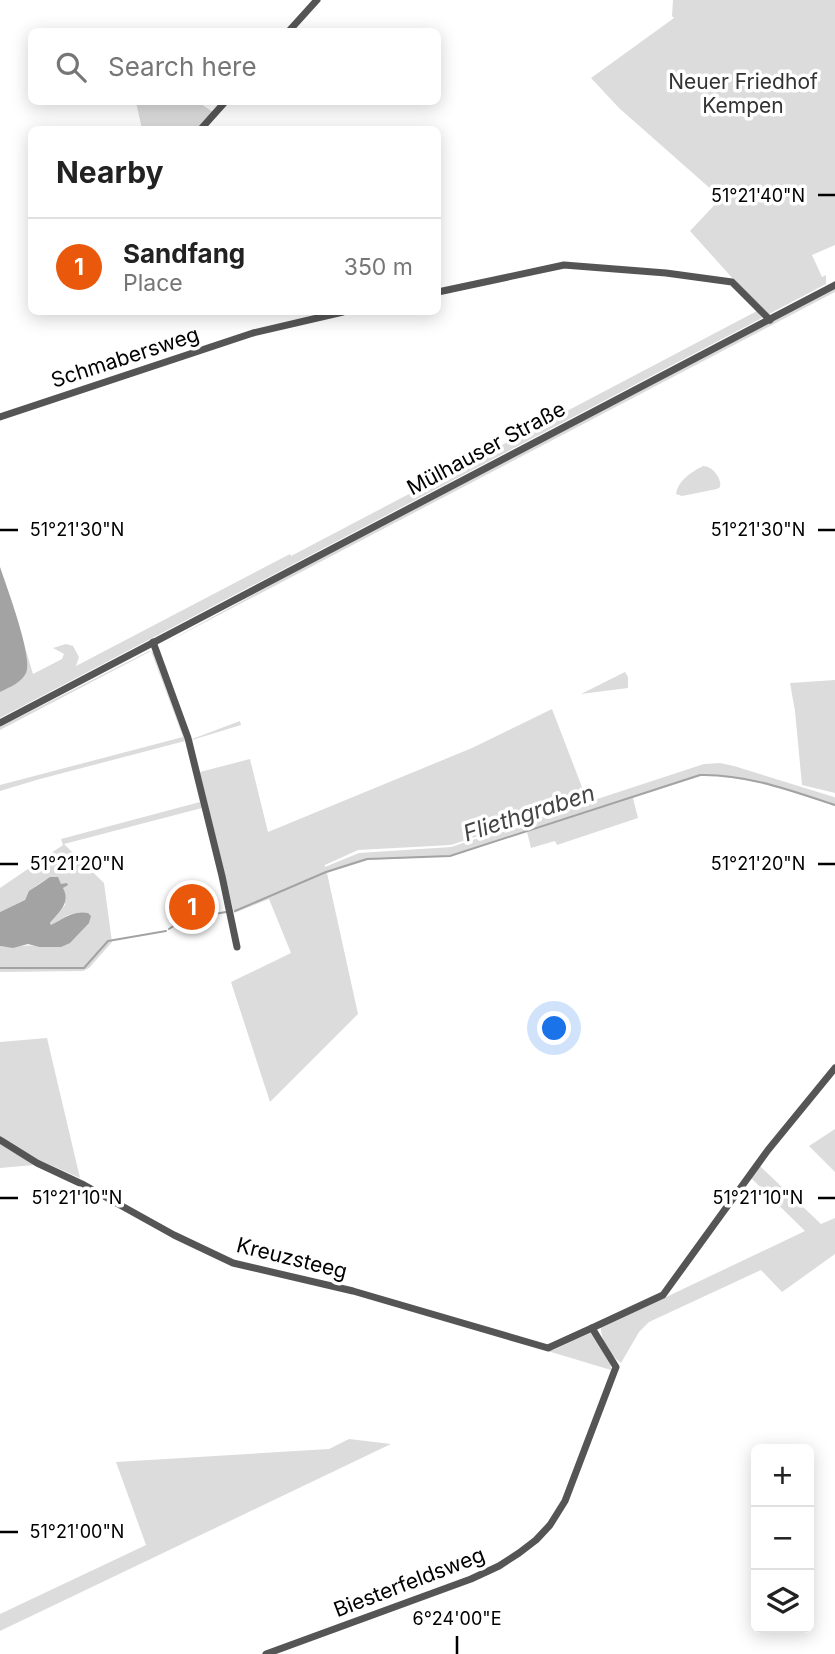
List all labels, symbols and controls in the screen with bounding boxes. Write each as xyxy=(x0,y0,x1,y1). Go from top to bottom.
search box xyxy=(28,28,441,105)
icon: search xyxy=(52,48,90,86)
text: Search here xyxy=(108,51,257,82)
park label: Neuer Friedhof Kempen xyxy=(668,69,818,118)
text: Nearby xyxy=(56,154,164,190)
text: 51°21'40"N xyxy=(711,185,805,206)
text: Sandfang xyxy=(123,238,245,269)
text: 1 xyxy=(74,253,84,281)
text: 350 m xyxy=(344,253,413,281)
text: Place xyxy=(123,269,183,297)
street label: Schmabersweg xyxy=(48,321,202,393)
street label: Mülhauser Straße xyxy=(403,396,569,500)
text: 51°21'30"N xyxy=(30,519,124,540)
text: 51°21'30"N xyxy=(711,519,805,540)
water label: Fliethgraben xyxy=(460,779,598,847)
text: 51°21'20"N xyxy=(30,853,124,874)
text: 51°21'20"N xyxy=(711,853,805,874)
pin: 1 xyxy=(169,881,215,933)
your location xyxy=(537,1011,571,1045)
text: 51°21'10"N xyxy=(32,1187,122,1208)
text: 51°21'10"N xyxy=(713,1187,803,1208)
street label: Kreuzsteeg xyxy=(234,1232,350,1284)
map controls xyxy=(751,1444,814,1633)
button: + xyxy=(751,1444,814,1507)
button: − xyxy=(751,1507,814,1570)
text: 51°21'00"N xyxy=(30,1521,124,1542)
street label: Biesterfeldsweg xyxy=(330,1542,488,1622)
button: layers xyxy=(751,1570,814,1633)
text: 6°24'00"E xyxy=(413,1608,502,1629)

